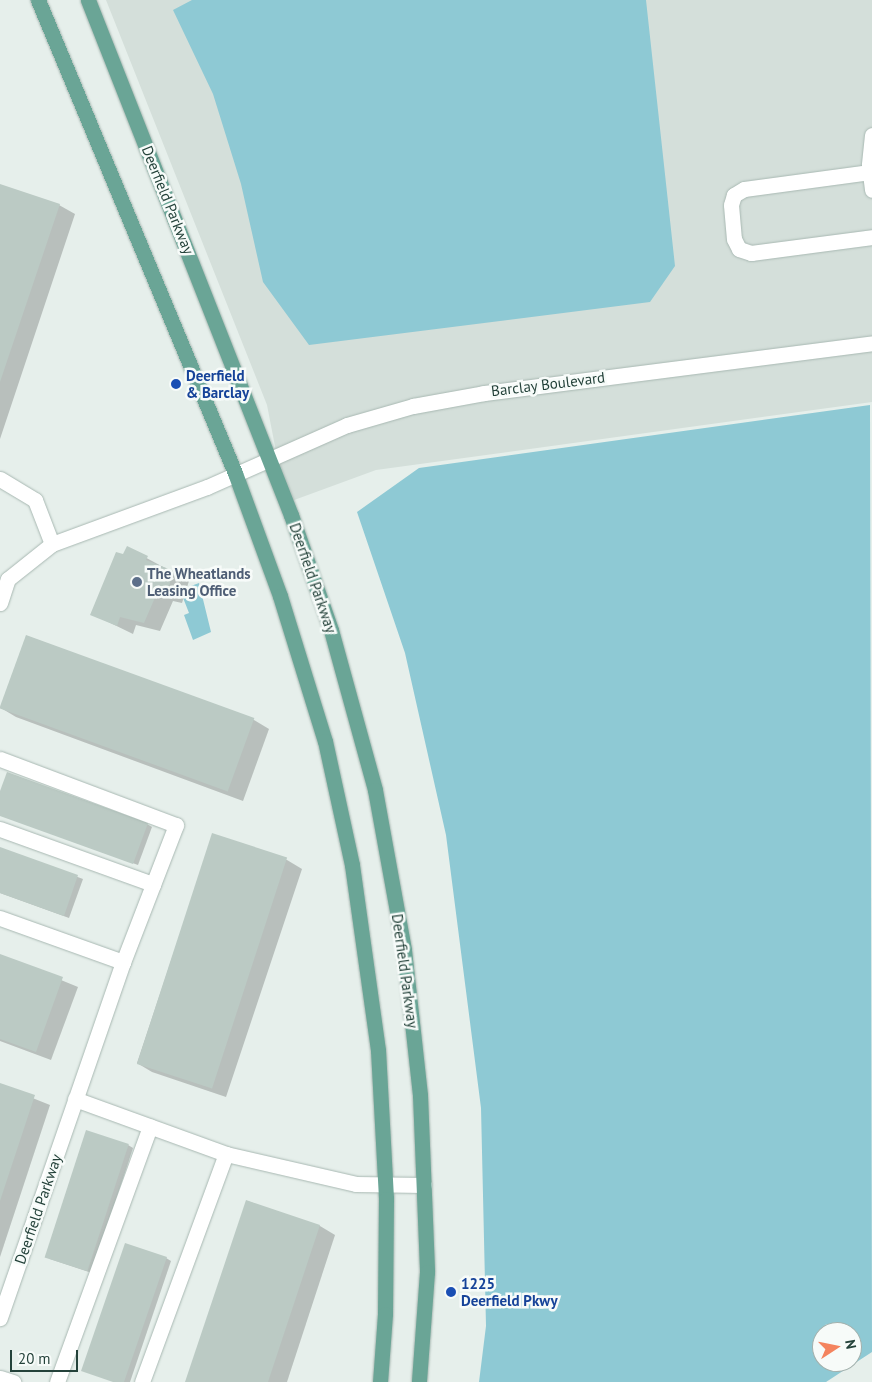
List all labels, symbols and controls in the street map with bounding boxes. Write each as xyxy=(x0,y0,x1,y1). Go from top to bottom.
street label: Deerfield Parkway xyxy=(138,143,198,257)
place label: Deerfield & Barclay xyxy=(186,366,249,401)
street label: Barclay Boulevard xyxy=(490,368,606,400)
marker: Deerfield & Barclay xyxy=(170,378,182,390)
street label: Deerfield Parkway xyxy=(286,521,340,635)
place label: The Wheatlands Leasing Office xyxy=(147,564,251,599)
marker: The Wheatlands Leasing Office xyxy=(131,576,143,588)
street label: Deerfield Parkway xyxy=(388,913,422,1029)
street label: Deerfield Parkway xyxy=(11,1152,65,1266)
place label: 1225 Deerfield Pkwy xyxy=(461,1274,558,1309)
marker: 1225 Deerfield Pkwy xyxy=(445,1286,457,1298)
north arrow xyxy=(812,1322,862,1372)
text: N xyxy=(841,1338,860,1351)
scale bar xyxy=(12,1340,80,1372)
text: 20 m xyxy=(18,1349,51,1368)

